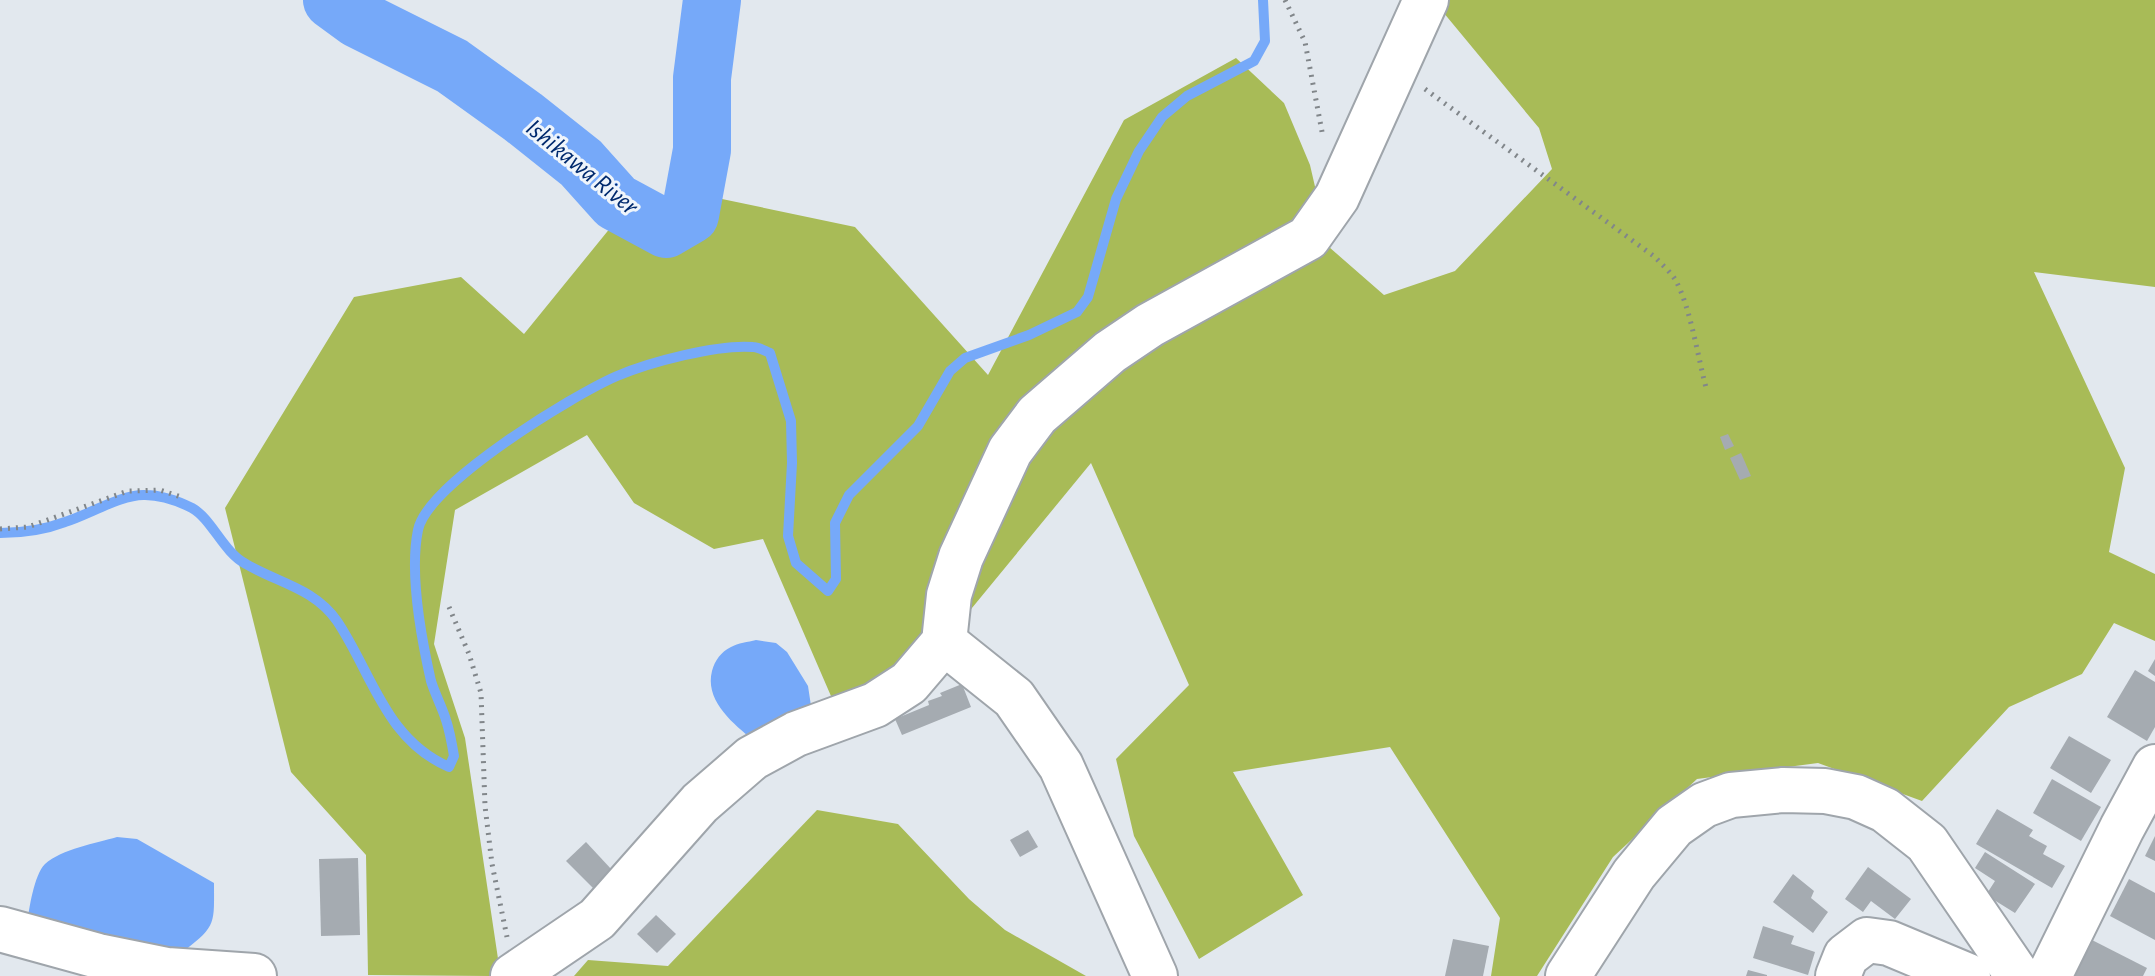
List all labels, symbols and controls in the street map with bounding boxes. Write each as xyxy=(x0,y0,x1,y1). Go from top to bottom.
water label: Ishikawa River xyxy=(521,114,644,221)

